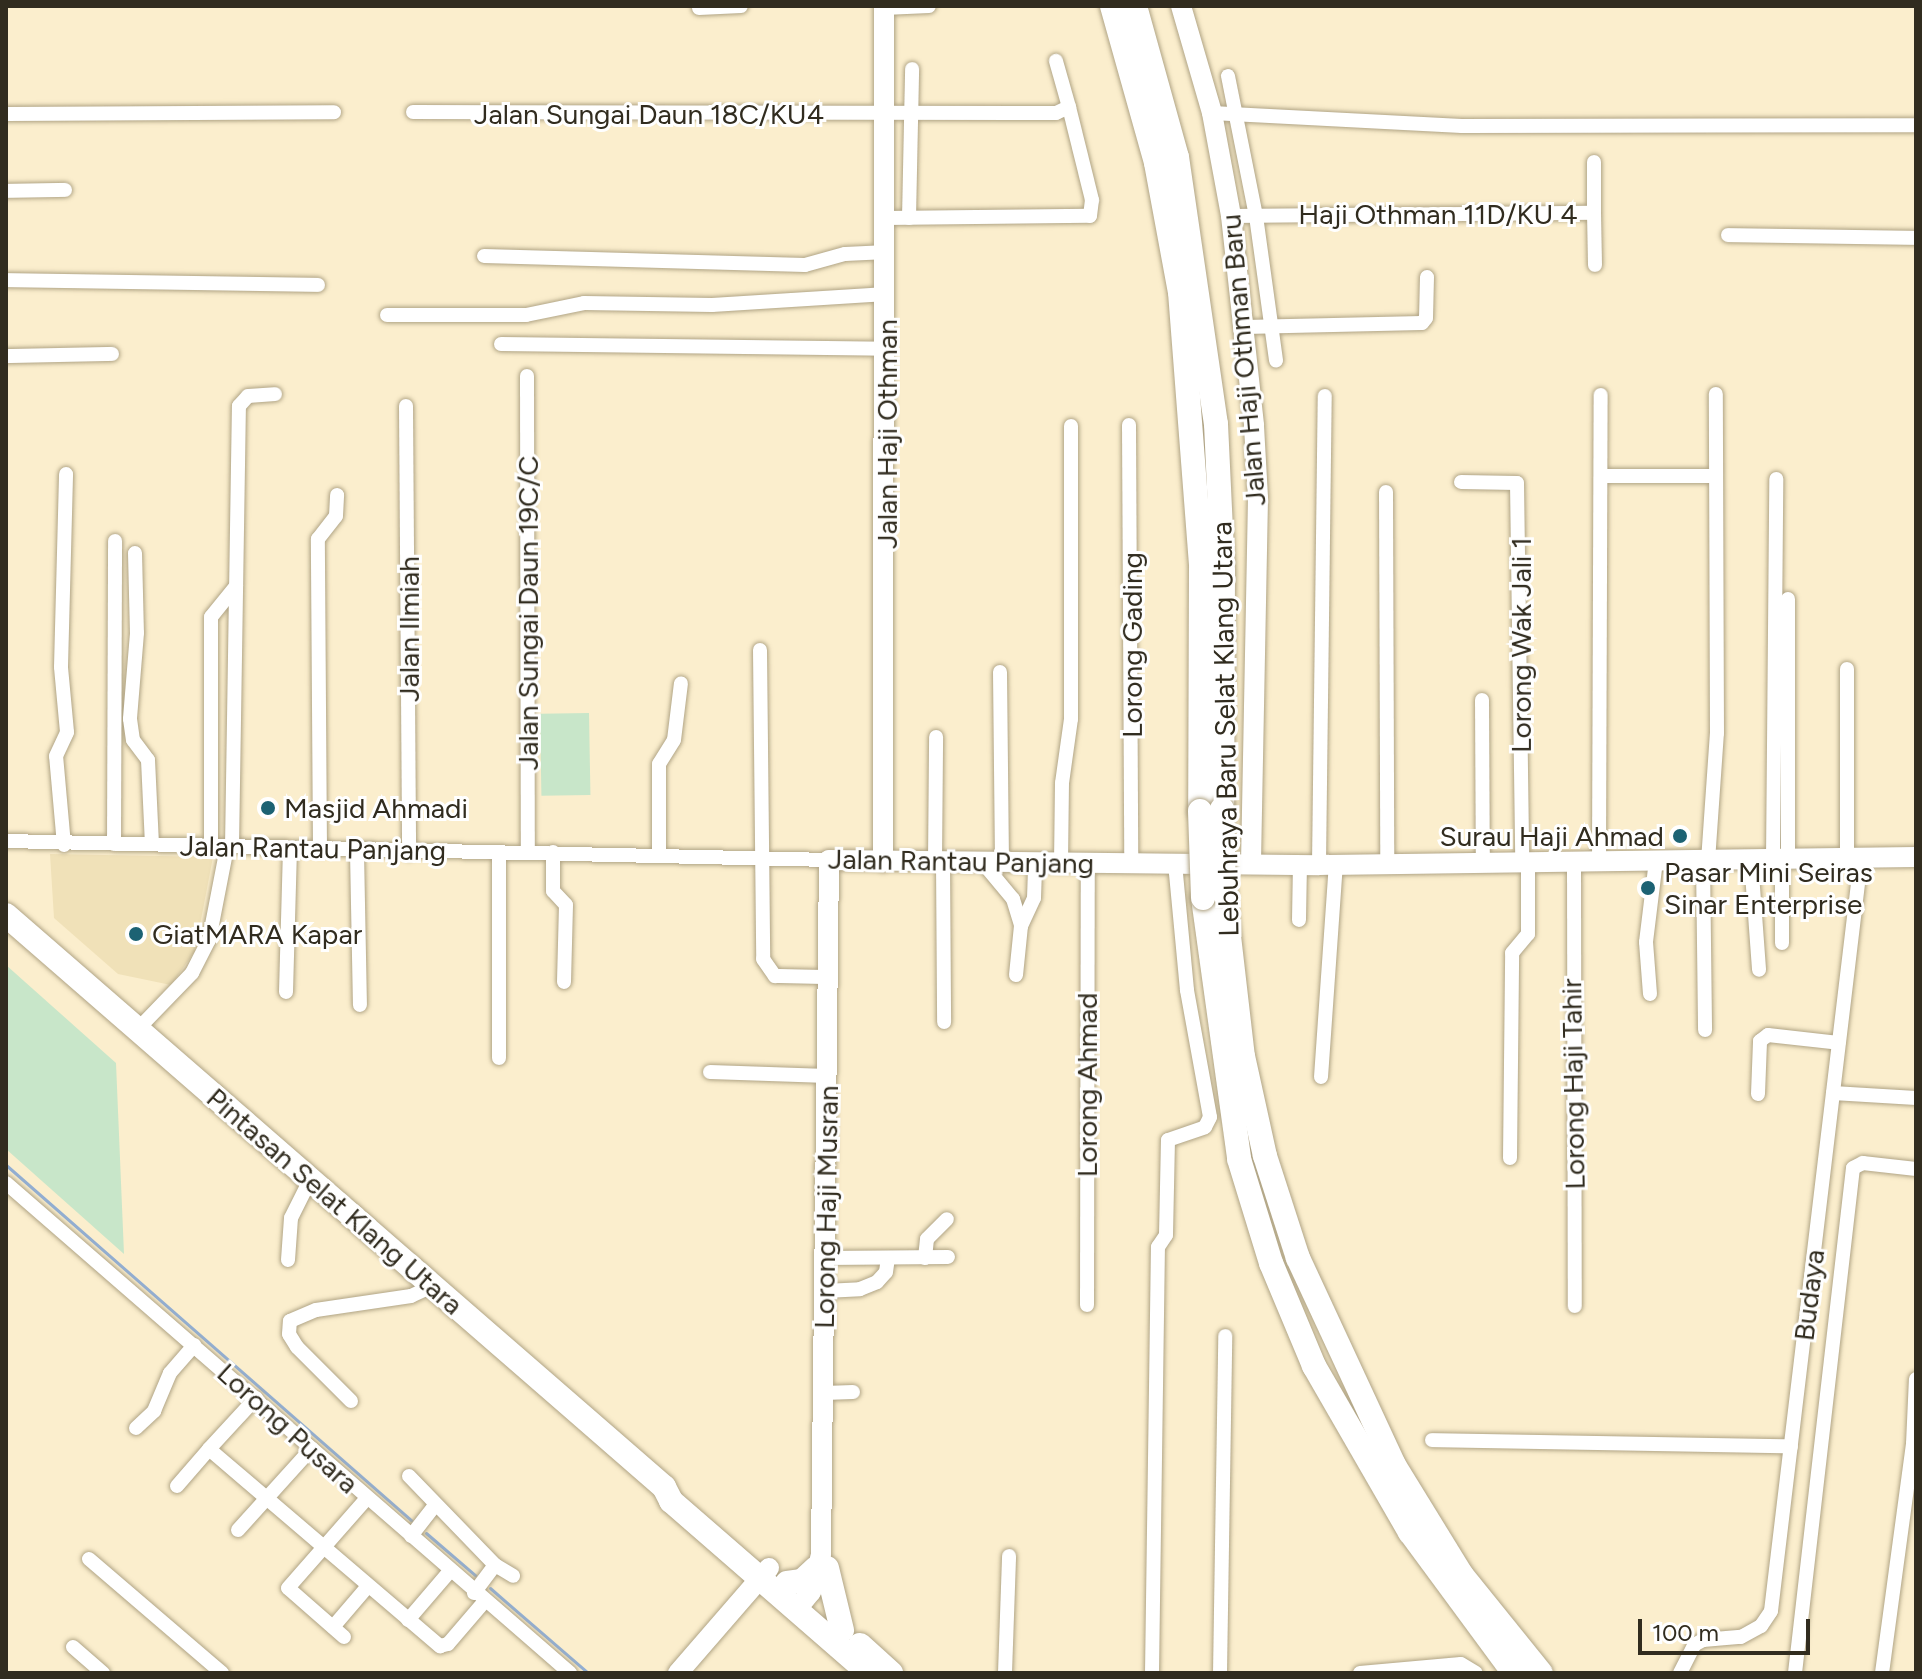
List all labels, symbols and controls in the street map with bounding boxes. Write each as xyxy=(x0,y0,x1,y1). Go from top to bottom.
street label: Jalan Sungai Daun 18C/KU4 xyxy=(474,97,824,131)
street label: Haji Othman 11D/KU 4 xyxy=(1298,197,1578,231)
street label: Jalan Haji Othman Baru xyxy=(1213,213,1273,507)
street label: Jalan Haji Othman xyxy=(870,319,904,549)
street label: Jalan Sungai Daun 19C/C xyxy=(511,456,545,770)
street label: Lebuhraya Baru Selat Klang Utara xyxy=(1205,521,1245,937)
street label: Lorong Wak Jali 1 xyxy=(1504,537,1538,753)
street label: Lorong Gading xyxy=(1115,552,1149,738)
street label: Jalan Ilmiah xyxy=(392,556,426,702)
place label: Masjid Ahmadi xyxy=(284,791,468,825)
marker: Masjid Ahmadi xyxy=(259,799,277,817)
place label: Surau Haji Ahmad xyxy=(1440,819,1664,853)
marker: Surau Haji Ahmad xyxy=(1671,827,1689,845)
street label: Jalan Rantau Panjang xyxy=(180,829,446,867)
street label: Jalan Rantau Panjang xyxy=(828,842,1094,880)
place label: Pasar Mini Seiras Sinar Enterprise xyxy=(1664,855,1873,921)
marker: Pasar Mini Seiras Sinar Enterprise xyxy=(1639,879,1657,897)
place label: GiatMARA Kapar xyxy=(152,917,362,951)
marker: GiatMARA Kapar xyxy=(127,925,145,943)
street label: Lorong Haji Tahir xyxy=(1554,978,1592,1190)
street label: Lorong Ahmad xyxy=(1070,993,1104,1177)
street label: Pintasan Selat Klang Utara xyxy=(200,1081,470,1321)
street label: Lorong Haji Musran xyxy=(807,1085,845,1329)
street label: Budaya xyxy=(1787,1247,1831,1343)
street label: Lorong Pusara xyxy=(211,1356,365,1500)
scale bar xyxy=(1642,1603,1814,1653)
text: 100 m xyxy=(1652,1618,1719,1647)

